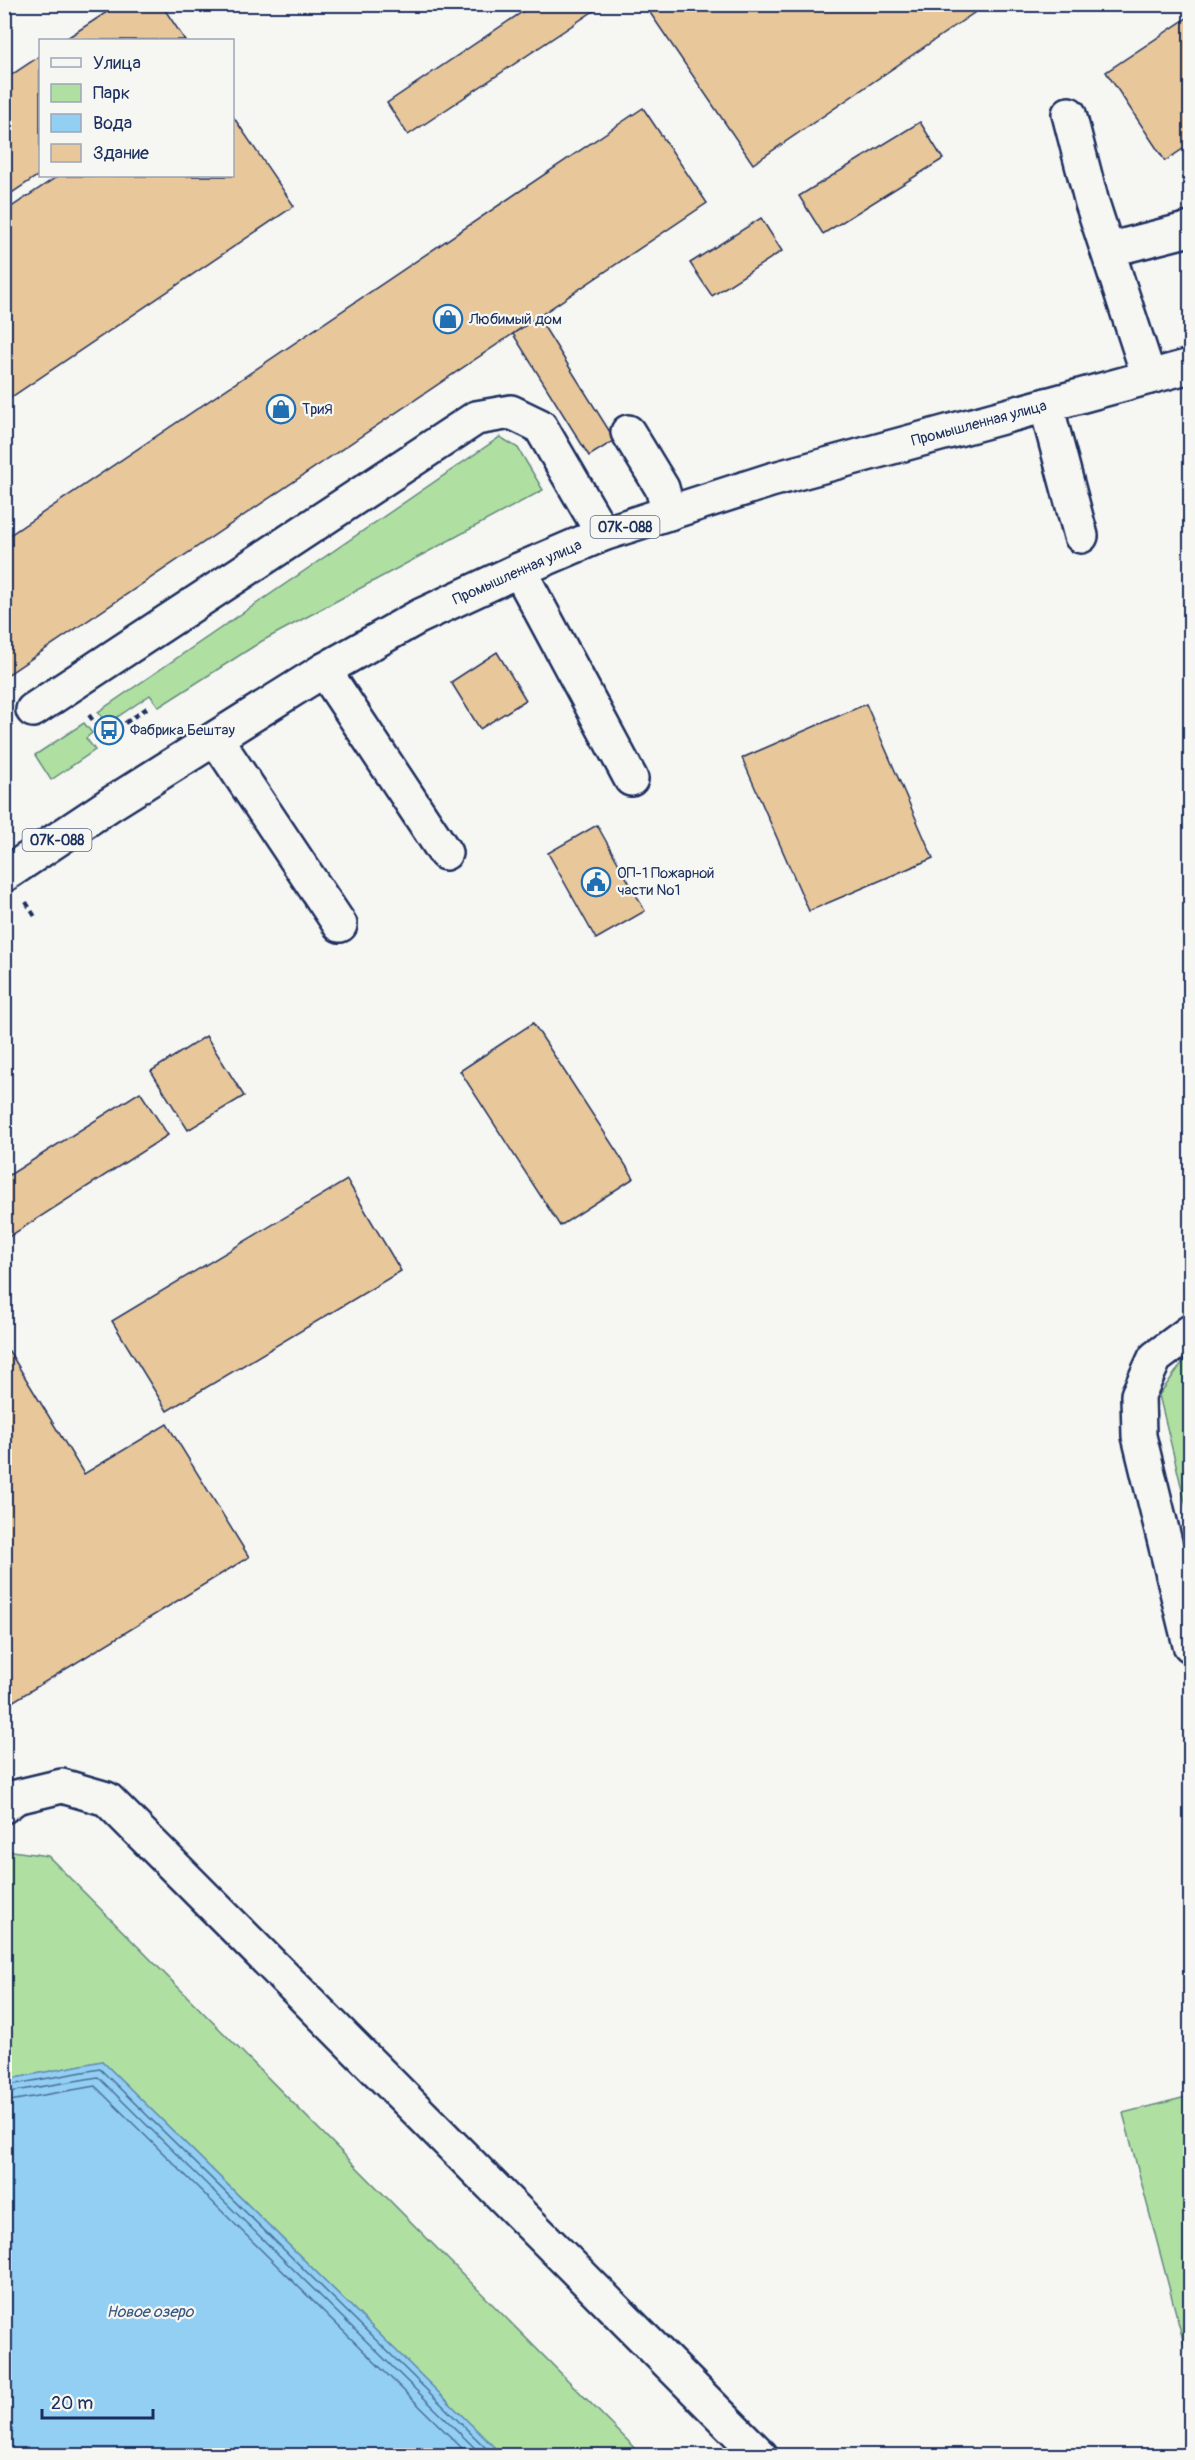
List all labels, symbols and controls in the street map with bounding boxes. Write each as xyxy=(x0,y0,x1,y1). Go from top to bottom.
legend xyxy=(39,39,234,177)
text: Улица xyxy=(93,52,141,75)
text: Парк xyxy=(93,82,130,105)
text: Вода xyxy=(93,112,132,135)
text: Здание xyxy=(93,142,149,165)
shop icon: Любимый дом xyxy=(432,303,464,335)
place label: Любимый дом xyxy=(468,310,562,329)
shop icon: ТриЯ xyxy=(265,393,297,425)
street label: Промышленная улица xyxy=(909,396,1049,451)
place label: ТриЯ xyxy=(302,400,333,419)
road number: 07К-088 xyxy=(590,516,660,538)
street label: Промышленная улица xyxy=(450,535,585,609)
bus stop icon: Фабрика Бештау xyxy=(93,714,125,746)
place label: Фабрика Бештау xyxy=(130,721,235,740)
road number: 07К-088 xyxy=(22,829,92,851)
place label: ОП-1 Пожарной части №1 xyxy=(617,864,715,900)
public building icon: ОП-1 Пожарной части №1 xyxy=(580,866,612,898)
water label: Новое озеро xyxy=(107,2302,195,2322)
scale bar xyxy=(42,2382,153,2420)
text: 20 m xyxy=(51,2392,93,2415)

